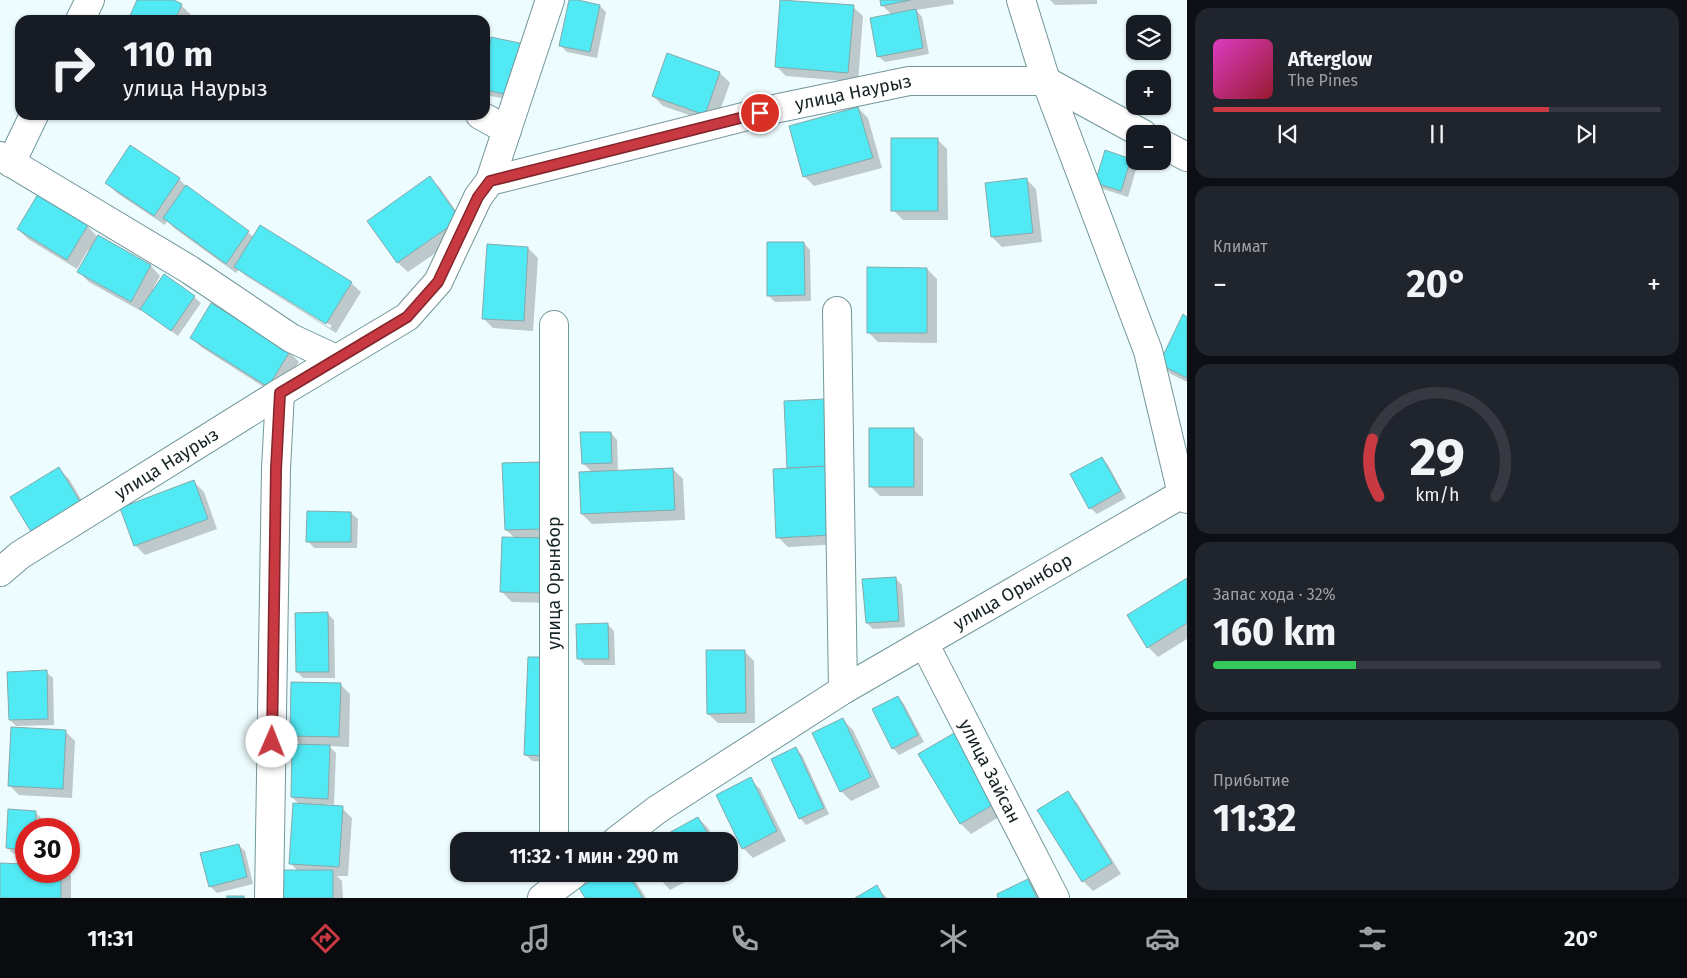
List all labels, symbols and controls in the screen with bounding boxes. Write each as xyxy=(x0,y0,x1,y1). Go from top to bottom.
map controls xyxy=(1126,15,1171,170)
button: layers xyxy=(1126,15,1171,60)
text: 110 m xyxy=(123,33,213,75)
icon: right xyxy=(40,35,105,100)
text: Afterglow xyxy=(1288,48,1372,71)
street label: улица Наурыз xyxy=(793,70,914,115)
button: + xyxy=(1126,70,1171,115)
text: The Pines xyxy=(1288,71,1358,90)
text: улица Наурыз xyxy=(123,75,268,102)
pin xyxy=(739,92,781,134)
icon: arrive xyxy=(746,99,774,127)
icon: previous xyxy=(1274,120,1302,148)
icon: pause xyxy=(1423,120,1451,148)
icon: next xyxy=(1572,120,1600,148)
button: − xyxy=(1126,125,1171,170)
text: Климат xyxy=(1213,237,1268,256)
text: 20° xyxy=(1406,261,1468,307)
text: − xyxy=(1213,268,1227,301)
text: + xyxy=(1647,268,1661,301)
street label: улица Наурыз xyxy=(111,423,223,504)
text: 29 xyxy=(1409,426,1465,489)
text: km/h xyxy=(1415,484,1459,506)
street label: улица Орынбор xyxy=(543,516,565,650)
street label: улица Орынбор xyxy=(949,549,1076,635)
text: Запас хода · 32% xyxy=(1213,585,1336,604)
text: 160 km xyxy=(1213,609,1336,655)
position arrow xyxy=(245,715,297,767)
street label: улица Зайсан xyxy=(954,715,1026,827)
text: Прибытие xyxy=(1213,771,1289,790)
text: 11:32 xyxy=(1213,795,1296,841)
speed limit sign: 30 xyxy=(15,818,80,883)
text: 11:32 · 1 мин · 290 m xyxy=(509,845,679,868)
icon: directions xyxy=(308,921,343,956)
icon: music xyxy=(518,921,553,956)
icon: phone xyxy=(727,921,762,956)
icon: climate xyxy=(936,921,971,956)
icon: car xyxy=(1145,921,1180,956)
icon: filters xyxy=(1355,921,1390,956)
text: 11:31 xyxy=(87,925,134,952)
text: 20° xyxy=(1564,925,1600,952)

